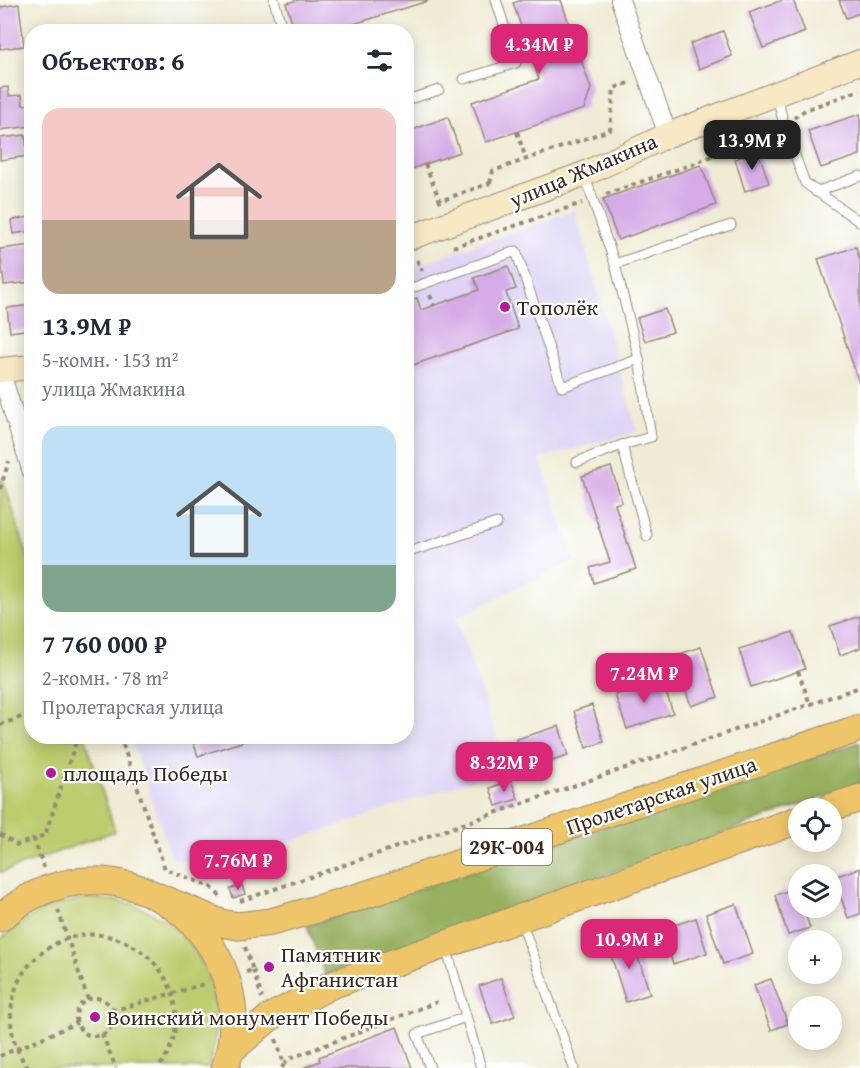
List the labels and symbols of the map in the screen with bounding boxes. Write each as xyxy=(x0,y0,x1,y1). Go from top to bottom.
pin: 4.34M ₽ xyxy=(484,24,594,75)
pin: 13.9M ₽ xyxy=(697,120,807,171)
street label: улица Жмакина xyxy=(503,124,662,216)
place label: Тополёк xyxy=(517,291,599,323)
marker: Тополёк xyxy=(498,300,512,314)
pin: 7.24M ₽ xyxy=(589,653,699,704)
pin: 8.32M ₽ xyxy=(449,742,559,793)
street label: Пролетарская улица xyxy=(561,747,761,843)
place label: площадь Победы xyxy=(63,757,228,789)
marker: площадь Победы xyxy=(44,766,58,780)
road number: 29К-004 xyxy=(462,829,552,865)
pin: 7.76M ₽ xyxy=(183,840,293,891)
pin: 10.9M ₽ xyxy=(574,919,684,970)
place label: Памятник Афганистан xyxy=(281,938,399,995)
marker: Памятник Афганистан xyxy=(262,960,276,974)
place label: Воинский монумент Победы xyxy=(107,1001,388,1033)
marker: Воинский монумент Победы xyxy=(88,1010,102,1024)

